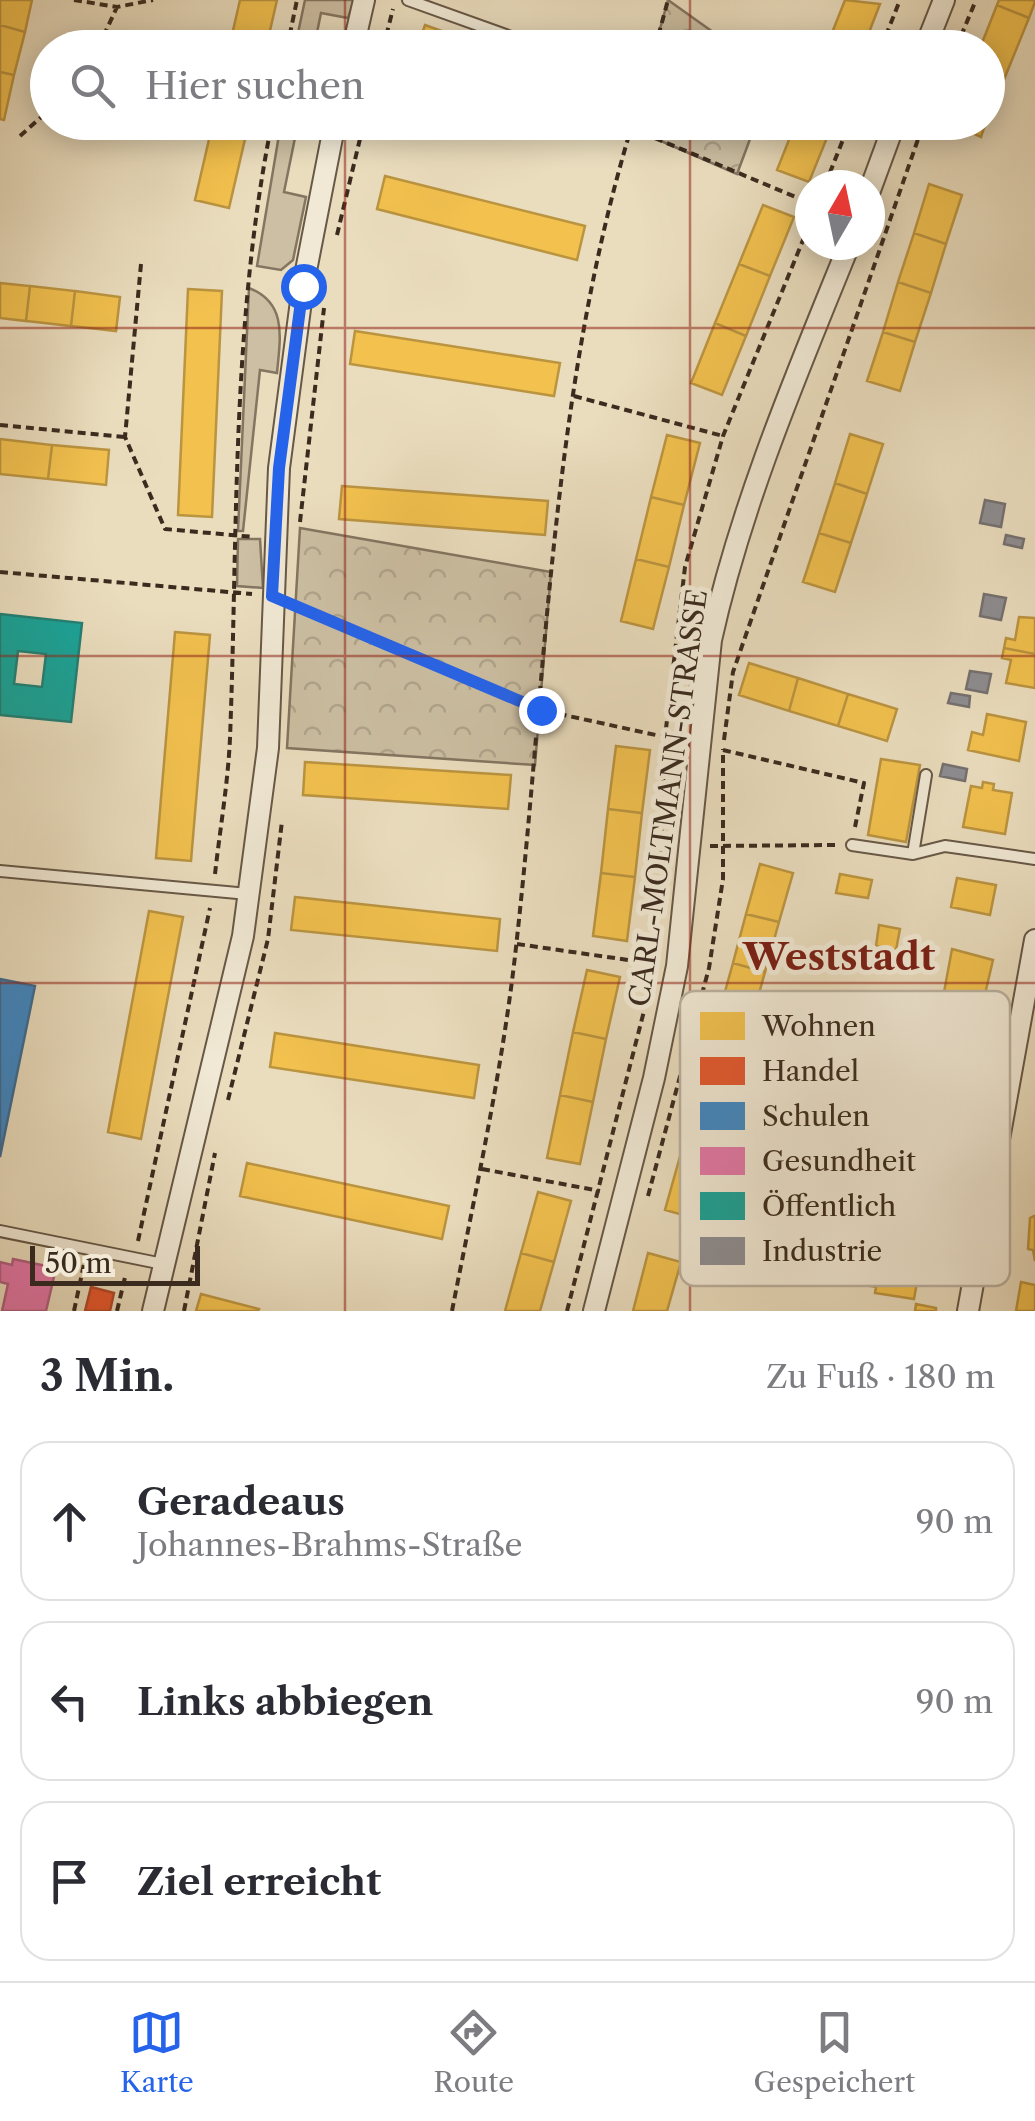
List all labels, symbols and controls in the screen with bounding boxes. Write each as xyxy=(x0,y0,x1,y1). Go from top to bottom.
search box xyxy=(30,30,1005,140)
icon: search xyxy=(65,58,120,113)
text: Hier suchen xyxy=(145,62,365,109)
north arrow xyxy=(795,170,885,260)
route start xyxy=(281,264,327,310)
street label: CARL-MOLTMANN-STRASSE xyxy=(622,587,714,1009)
route end xyxy=(519,688,565,734)
district label: Weststadt xyxy=(742,933,936,980)
legend xyxy=(680,991,1010,1286)
text: Wohnen xyxy=(761,1009,876,1043)
text: Handel xyxy=(762,1054,859,1088)
text: Schulen xyxy=(762,1099,870,1133)
text: Gesundheit xyxy=(762,1144,916,1178)
text: Öffentlich xyxy=(762,1189,896,1223)
text: Industrie xyxy=(762,1234,882,1268)
scale bar xyxy=(30,1241,200,1286)
text: 50 m xyxy=(45,1246,112,1280)
text: 3 Min. xyxy=(40,1350,174,1402)
text: Zu Fuß · 180 m xyxy=(766,1357,995,1396)
text: Geradeaus xyxy=(137,1478,345,1525)
icon: ahead xyxy=(42,1494,97,1549)
text: 90 m xyxy=(916,1502,993,1541)
text: Johannes-Brahms-Straße xyxy=(137,1525,522,1564)
icon: left xyxy=(42,1674,97,1729)
text: Links abbiegen xyxy=(137,1678,433,1725)
text: 90 m xyxy=(916,1682,993,1721)
icon: arrive xyxy=(42,1854,97,1909)
text: Ziel erreicht xyxy=(137,1858,381,1905)
tab: Karte xyxy=(120,2005,194,2099)
tab: Route xyxy=(434,2005,514,2099)
tab: Gespeichert xyxy=(754,2005,915,2099)

